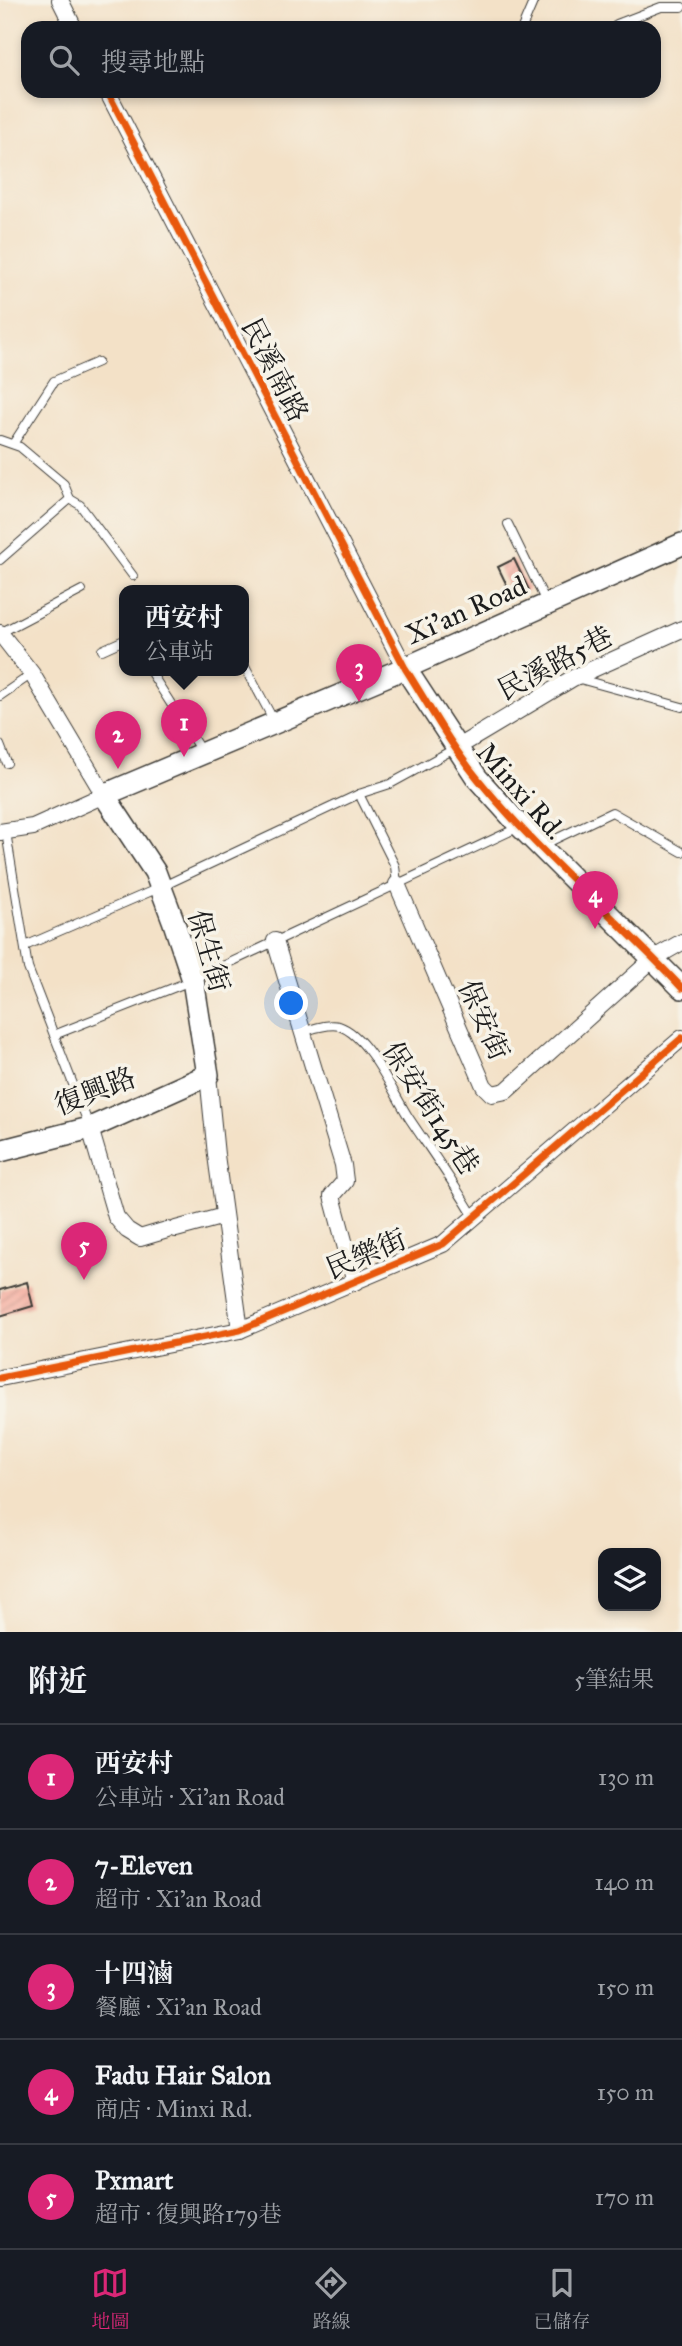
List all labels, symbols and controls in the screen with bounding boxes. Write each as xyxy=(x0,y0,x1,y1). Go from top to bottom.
search box xyxy=(21,21,661,98)
icon: search xyxy=(45,41,83,79)
text: 搜尋地點 xyxy=(101,46,205,78)
street label: 民溪南路 xyxy=(234,312,316,428)
street label: Xi'an Road xyxy=(400,568,532,652)
popup xyxy=(119,585,249,676)
text: 西安村 xyxy=(145,601,223,633)
street label: 民溪路5巷 xyxy=(492,618,618,708)
text: 公車站 xyxy=(145,637,214,665)
pin: 3 xyxy=(336,644,382,702)
pin: 1 xyxy=(161,699,207,757)
pin: 2 xyxy=(95,711,141,769)
street label: Minxi Rd. xyxy=(469,735,573,847)
pin: 4 xyxy=(572,871,618,929)
street label: 保生街 xyxy=(181,906,237,996)
street label: 保安街 xyxy=(451,975,517,1065)
your location xyxy=(274,986,308,1020)
street label: 保安街145巷 xyxy=(375,1035,487,1181)
street label: 復興路 xyxy=(50,1060,140,1122)
street label: 民樂街 xyxy=(320,1221,412,1287)
pin: 5 xyxy=(61,1222,107,1280)
map controls xyxy=(598,1548,661,1611)
button: layers xyxy=(598,1548,661,1611)
text: 附近 xyxy=(28,1663,88,1699)
text: 5筆結果 xyxy=(574,1665,654,1693)
text: 西安村 xyxy=(95,1747,173,1779)
text: 1 xyxy=(46,1763,56,1791)
text: 130 m xyxy=(598,1763,654,1791)
text: 公車站 · Xi'an Road xyxy=(95,1783,285,1811)
text: 7-Eleven xyxy=(95,1849,193,1881)
text: 2 xyxy=(45,1868,57,1896)
text: 140 m xyxy=(594,1868,654,1896)
text: 超市 · Xi'an Road xyxy=(95,1885,262,1913)
text: 十四滷 xyxy=(95,1957,173,1989)
text: 3 xyxy=(46,1973,56,2001)
text: 150 m xyxy=(597,1973,654,2001)
text: 餐廳 · Xi'an Road xyxy=(95,1993,262,2021)
text: Fadu Hair Salon xyxy=(95,2059,271,2091)
text: 4 xyxy=(45,2078,57,2106)
text: 150 m xyxy=(597,2078,654,2106)
text: 商店 · Minxi Rd. xyxy=(95,2095,252,2123)
text: Pxmart xyxy=(95,2164,173,2196)
text: 5 xyxy=(46,2183,56,2211)
text: 170 m xyxy=(595,2183,654,2211)
text: 超市 · 復興路179巷 xyxy=(95,2200,282,2228)
tab: 地圖 xyxy=(91,2264,130,2333)
tab: 路線 xyxy=(312,2264,351,2333)
tab: 已儲存 xyxy=(533,2264,591,2333)

